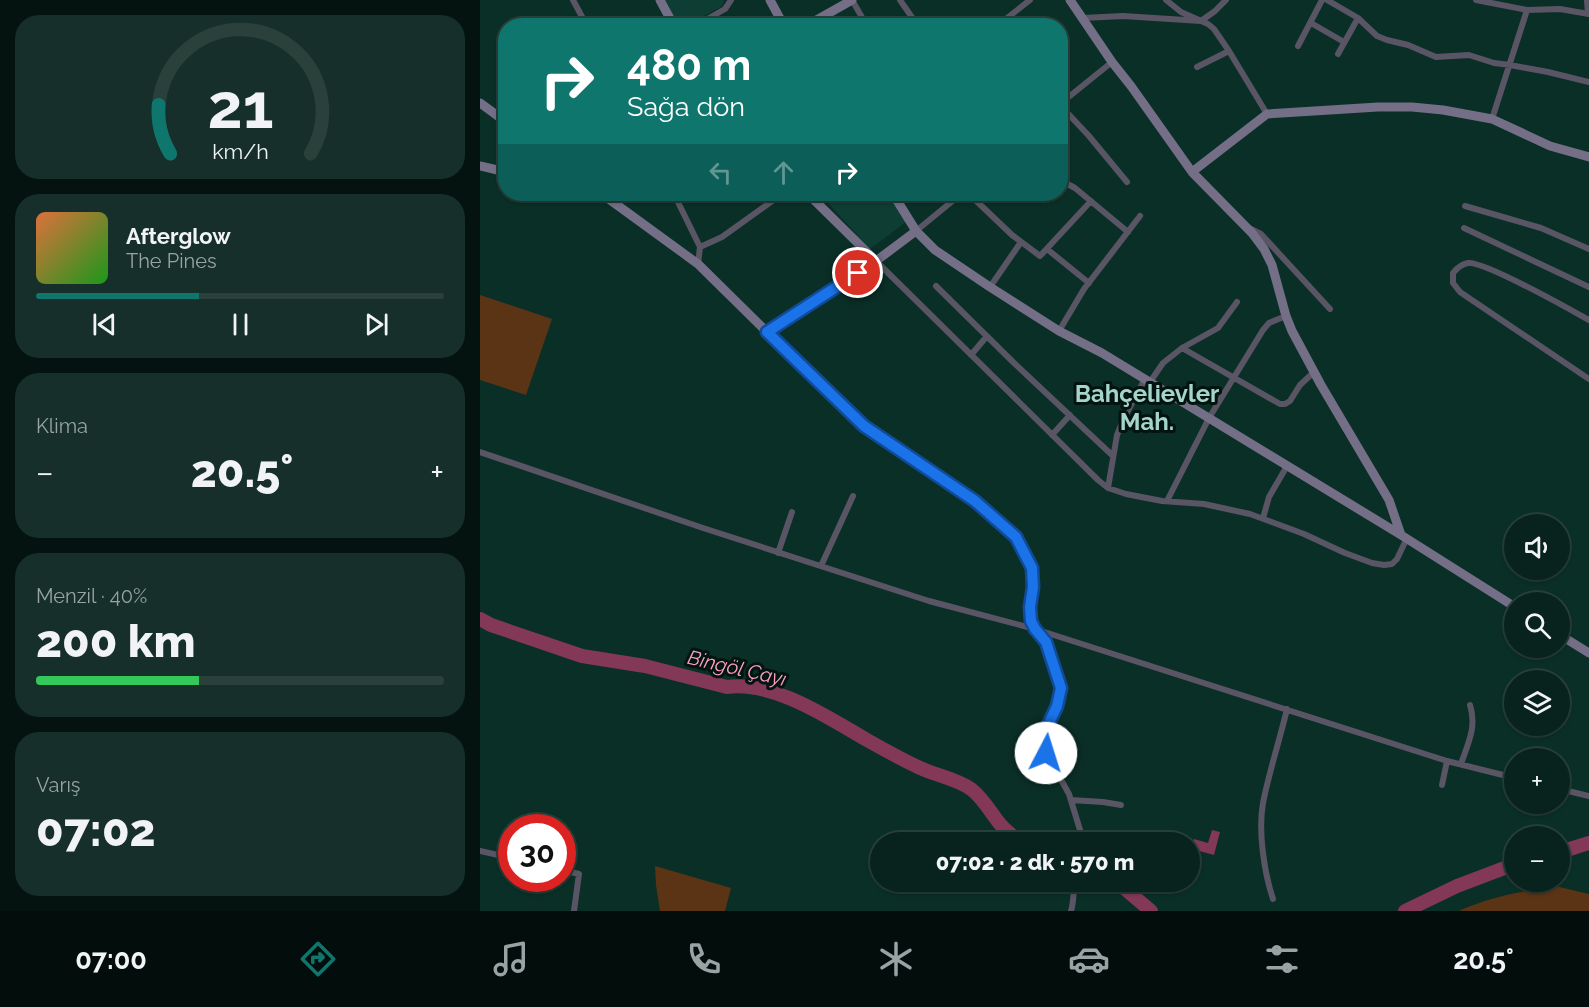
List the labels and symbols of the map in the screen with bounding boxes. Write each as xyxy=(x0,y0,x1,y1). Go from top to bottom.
pin xyxy=(832,247,883,298)
district label: Bahçelievler Mah. xyxy=(1075,379,1219,436)
water label: Bingöl Çayı xyxy=(685,645,789,691)
position arrow xyxy=(1014,721,1078,785)
speed limit sign: 30 xyxy=(498,814,576,892)

